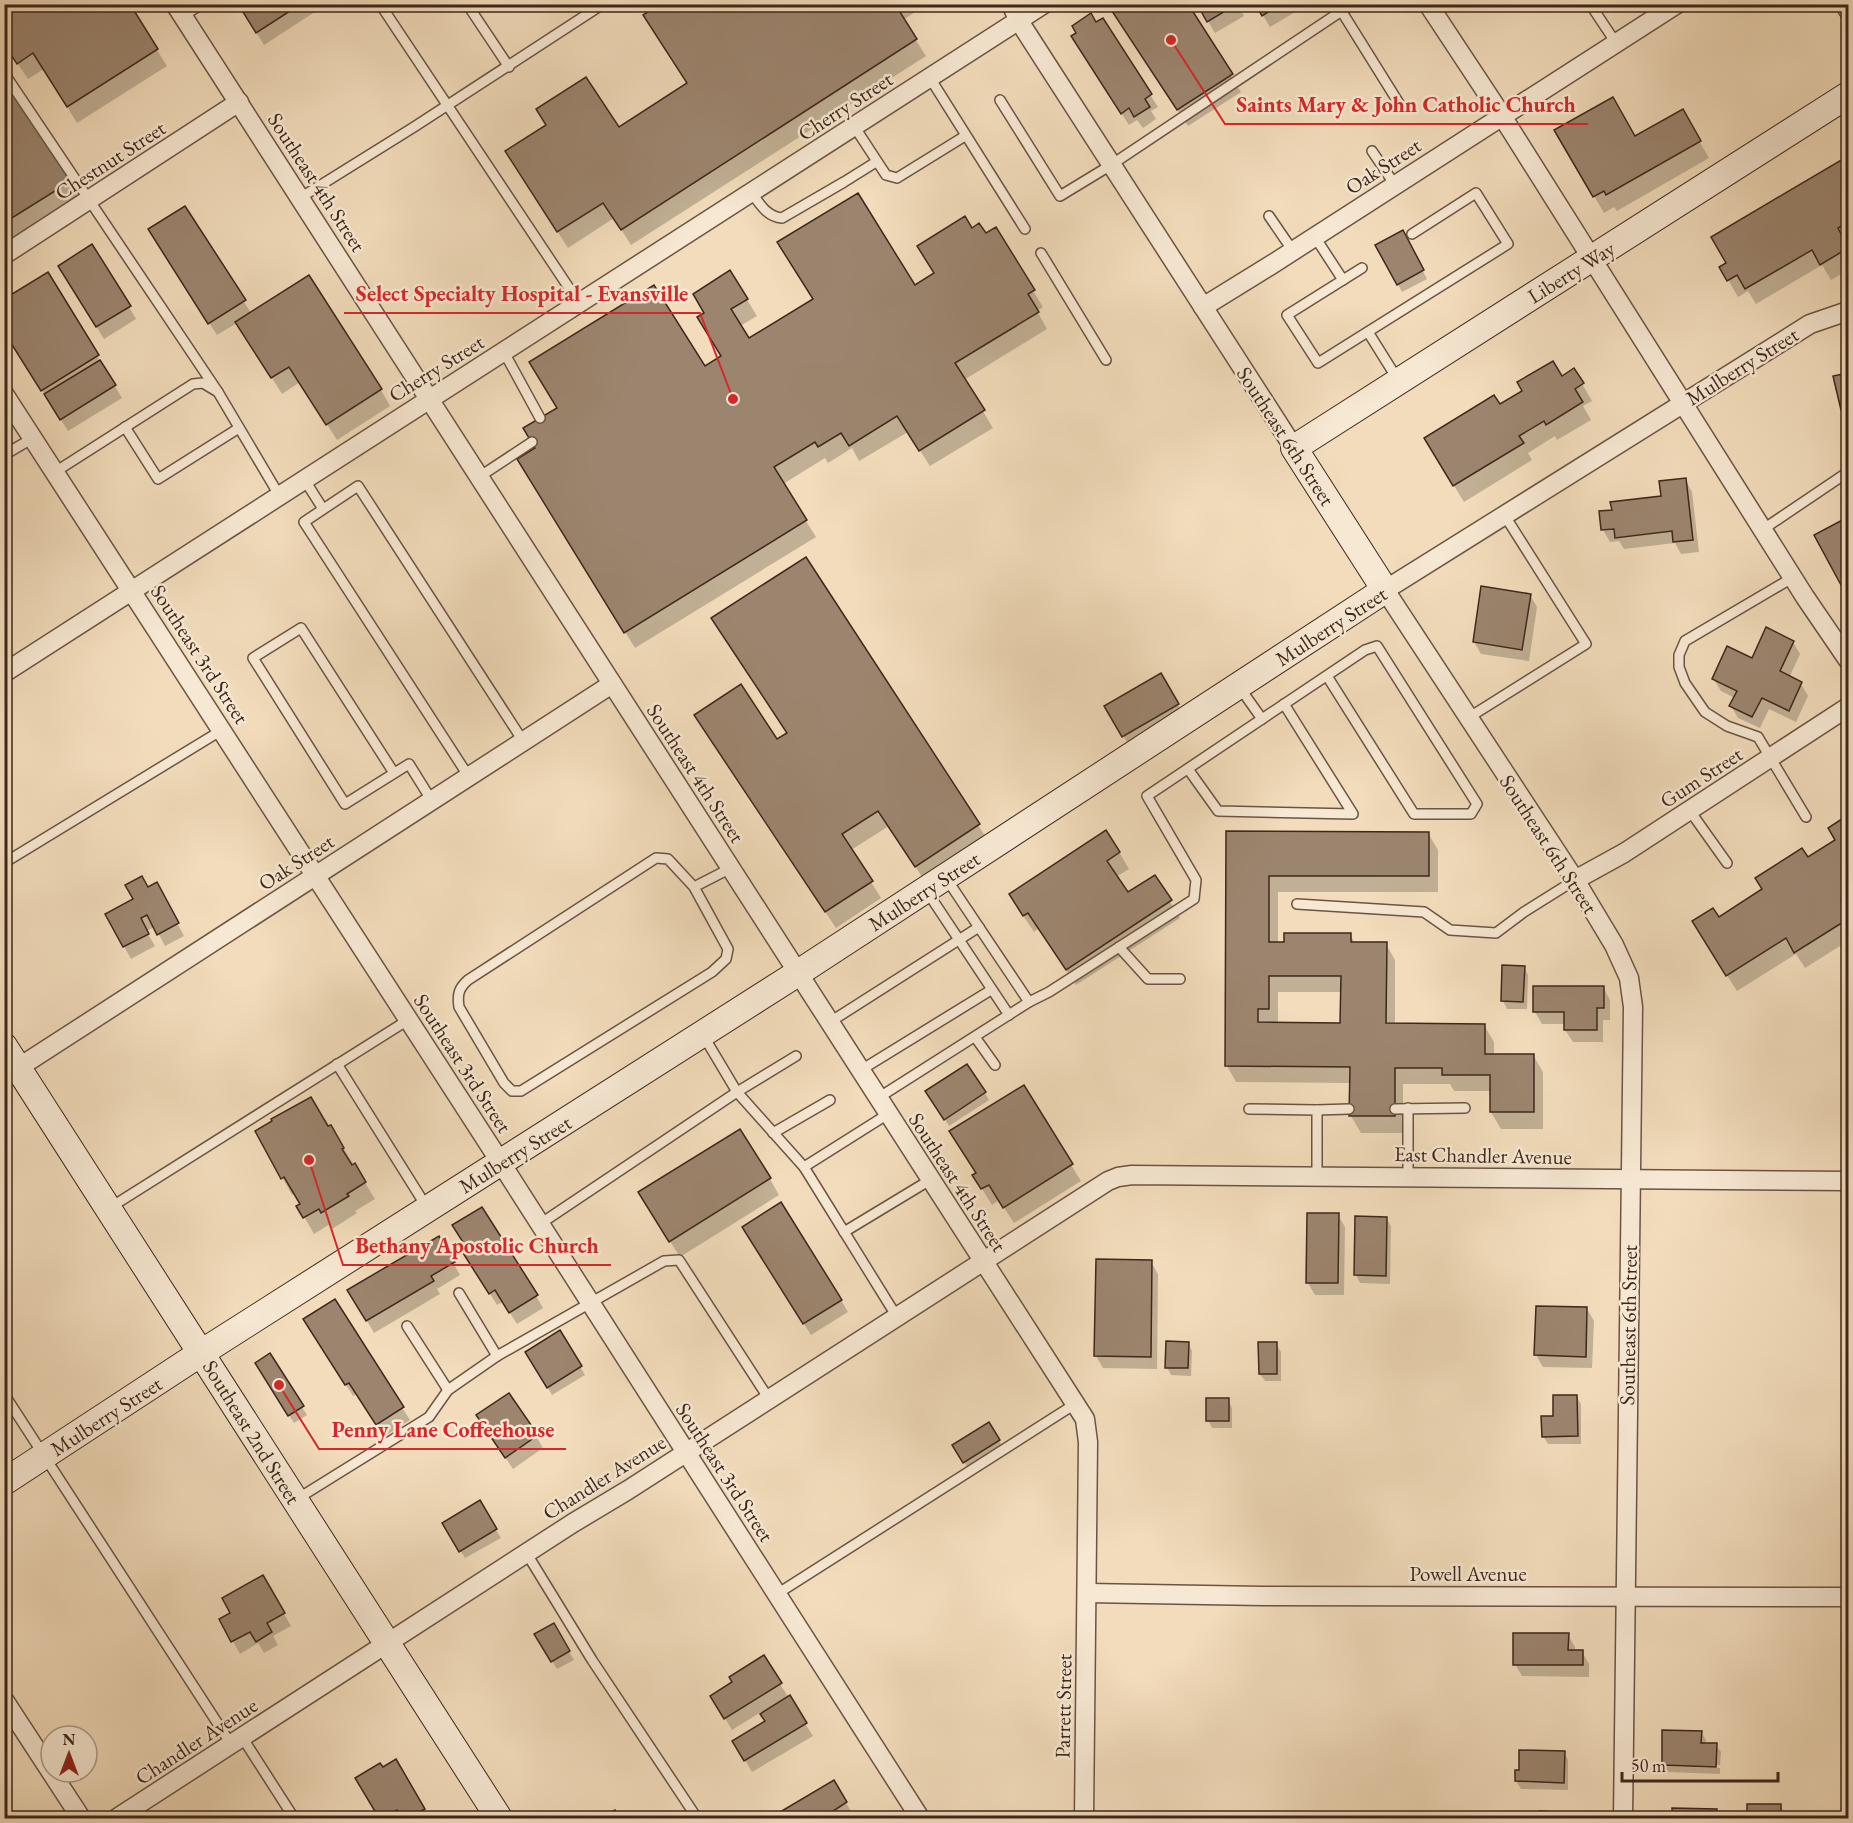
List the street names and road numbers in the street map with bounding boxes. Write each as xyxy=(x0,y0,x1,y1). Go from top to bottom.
street label: Cherry Street xyxy=(793,65,898,147)
street label: Southeast 4th Street xyxy=(262,107,372,257)
street label: Chestnut Street xyxy=(50,114,171,206)
street label: Oak Street xyxy=(1340,131,1426,200)
street label: Liberty Way xyxy=(1522,234,1620,309)
street label: Mulberry Street xyxy=(1681,321,1804,411)
street label: Cherry Street xyxy=(383,328,489,408)
street label: Southeast 6th Street xyxy=(1231,361,1341,511)
street label: Southeast 3rd Street xyxy=(145,579,255,729)
street label: Mulberry Street xyxy=(1270,580,1392,672)
street label: Southeast 4th Street xyxy=(641,698,751,848)
street label: Gum Street xyxy=(1655,740,1748,814)
street label: Southeast 6th Street xyxy=(1494,769,1604,919)
street label: Oak Street xyxy=(253,827,339,896)
street label: Mulberry Street xyxy=(863,845,985,937)
street label: Southeast 3rd Street xyxy=(408,988,518,1138)
street label: Southeast 4th Street xyxy=(903,1107,1013,1257)
street label: Mulberry Street xyxy=(454,1109,577,1199)
street label: East Chandler Avenue xyxy=(1394,1140,1572,1170)
street label: Southeast 6th Street xyxy=(1613,1244,1643,1406)
street label: Southeast 2nd Street xyxy=(197,1355,307,1509)
street label: Mulberry Street xyxy=(45,1370,167,1462)
street label: Southeast 3rd Street xyxy=(670,1397,780,1547)
street label: Chandler Avenue xyxy=(537,1428,671,1526)
street label: Powell Avenue xyxy=(1409,1560,1527,1587)
street label: Parrett Street xyxy=(1049,1653,1077,1759)
street label: Chandler Avenue xyxy=(130,1691,262,1791)

